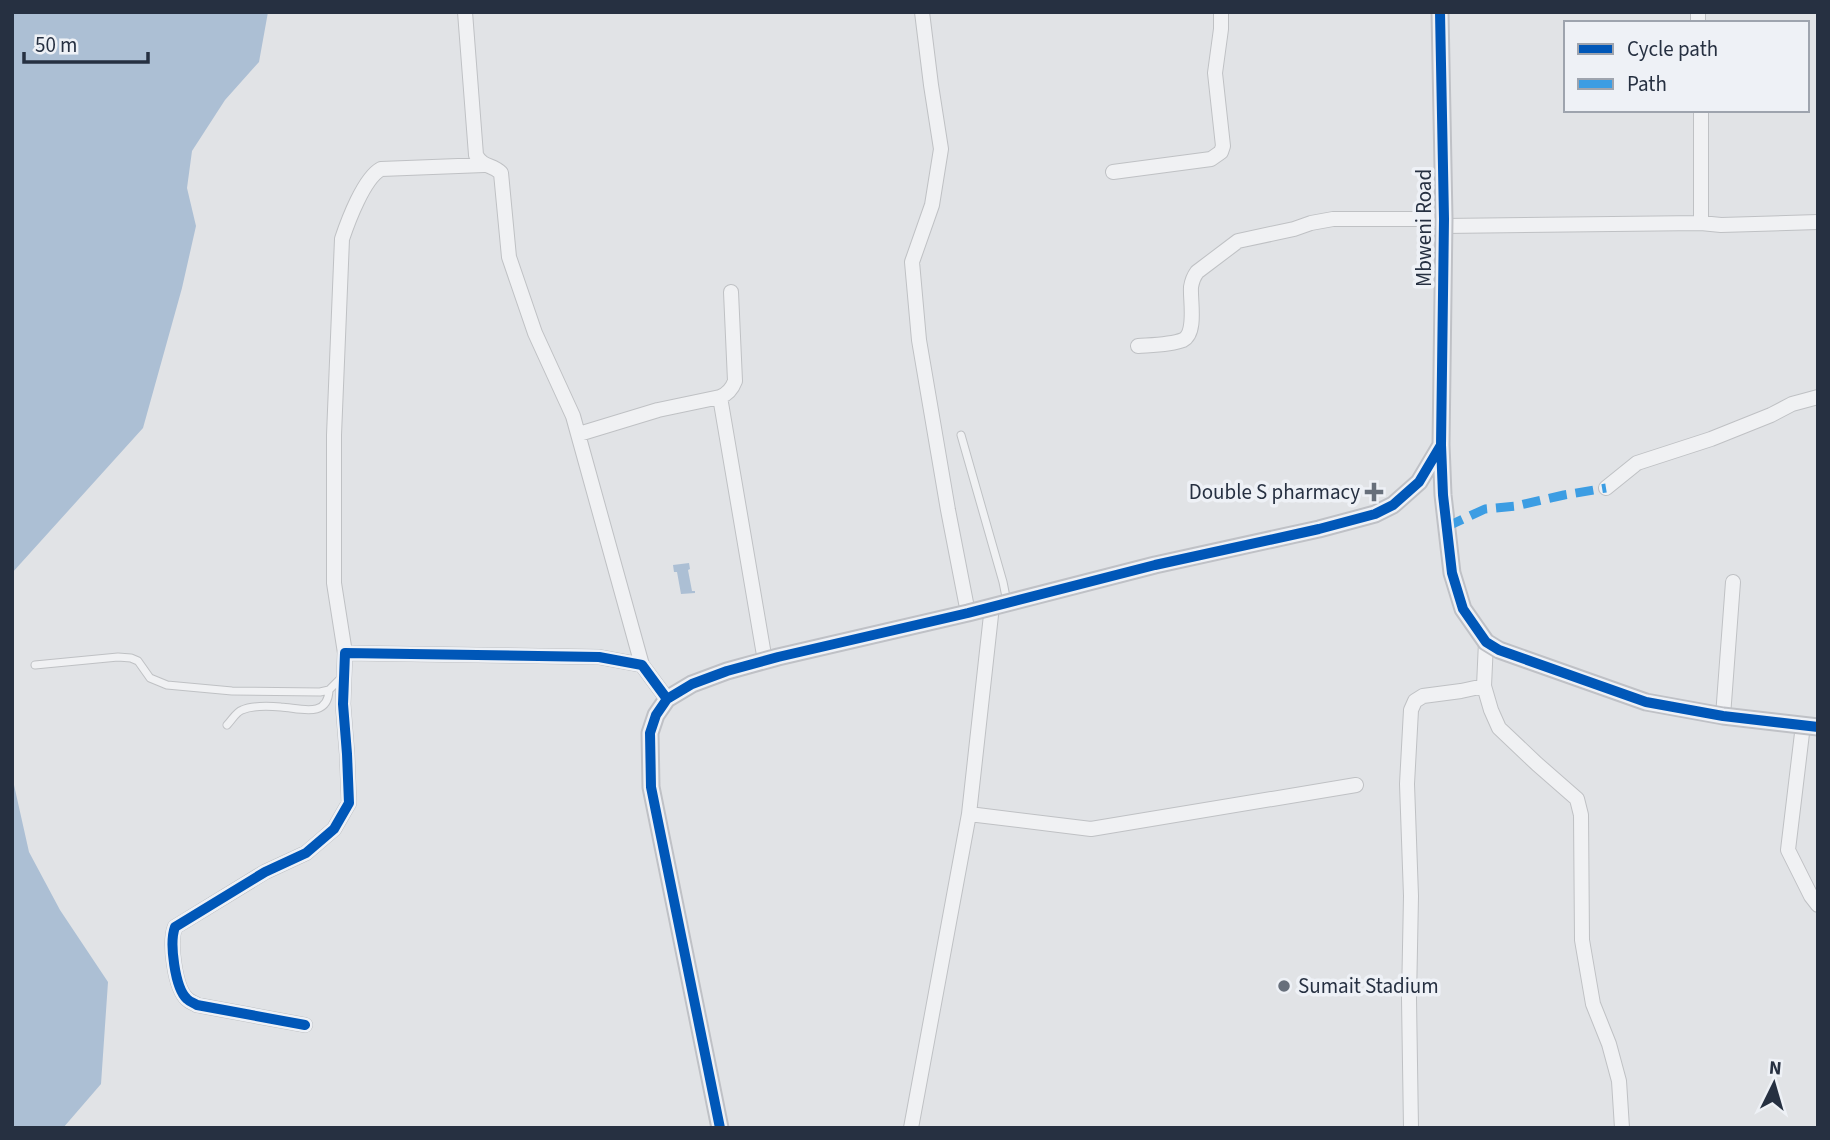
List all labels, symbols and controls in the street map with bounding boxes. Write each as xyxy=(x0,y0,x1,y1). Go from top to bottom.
scale bar xyxy=(24,21,149,65)
legend xyxy=(1564,21,1809,112)
text: 50 m xyxy=(35,30,77,60)
text: Cycle path xyxy=(1627,34,1718,64)
text: Path xyxy=(1627,69,1667,99)
street label: Mbweni Road xyxy=(1409,169,1439,287)
place label: Double S pharmacy xyxy=(1189,477,1360,507)
marker: Double S pharmacy xyxy=(1366,484,1382,500)
place label: Sumait Stadium xyxy=(1298,971,1439,1001)
marker: Sumait Stadium xyxy=(1276,978,1292,994)
north arrow xyxy=(1739,1049,1809,1119)
text: N xyxy=(1768,1055,1783,1083)

